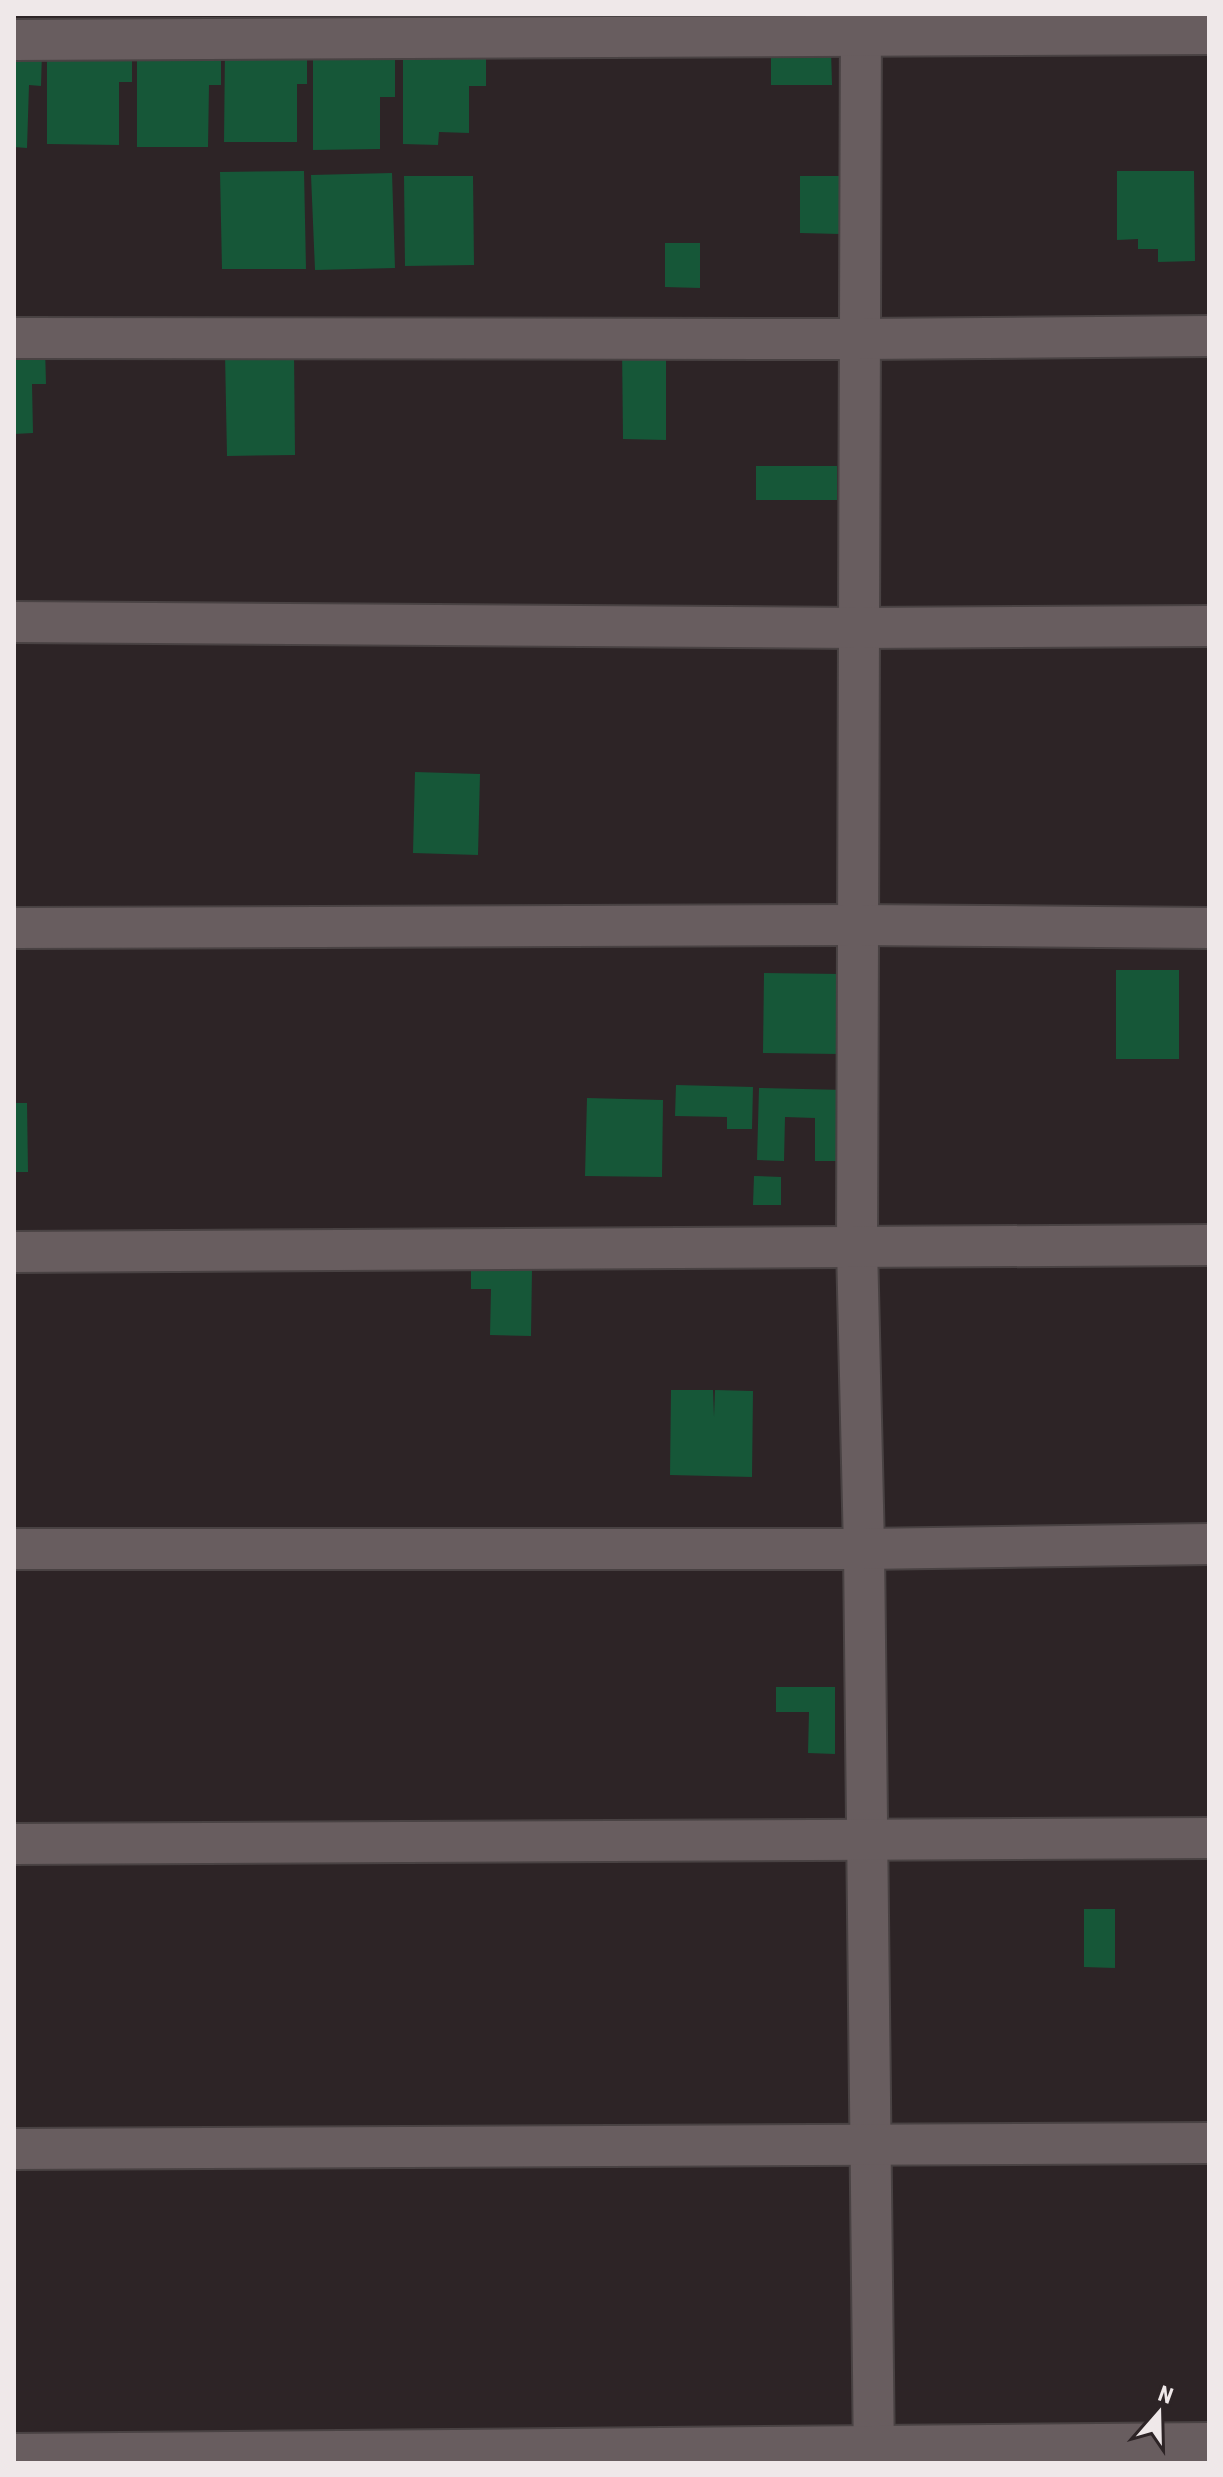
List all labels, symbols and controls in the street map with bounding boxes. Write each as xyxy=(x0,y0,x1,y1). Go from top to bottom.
north arrow xyxy=(1119,2373,1199,2453)
text: N xyxy=(1155,2381,1176,2409)

